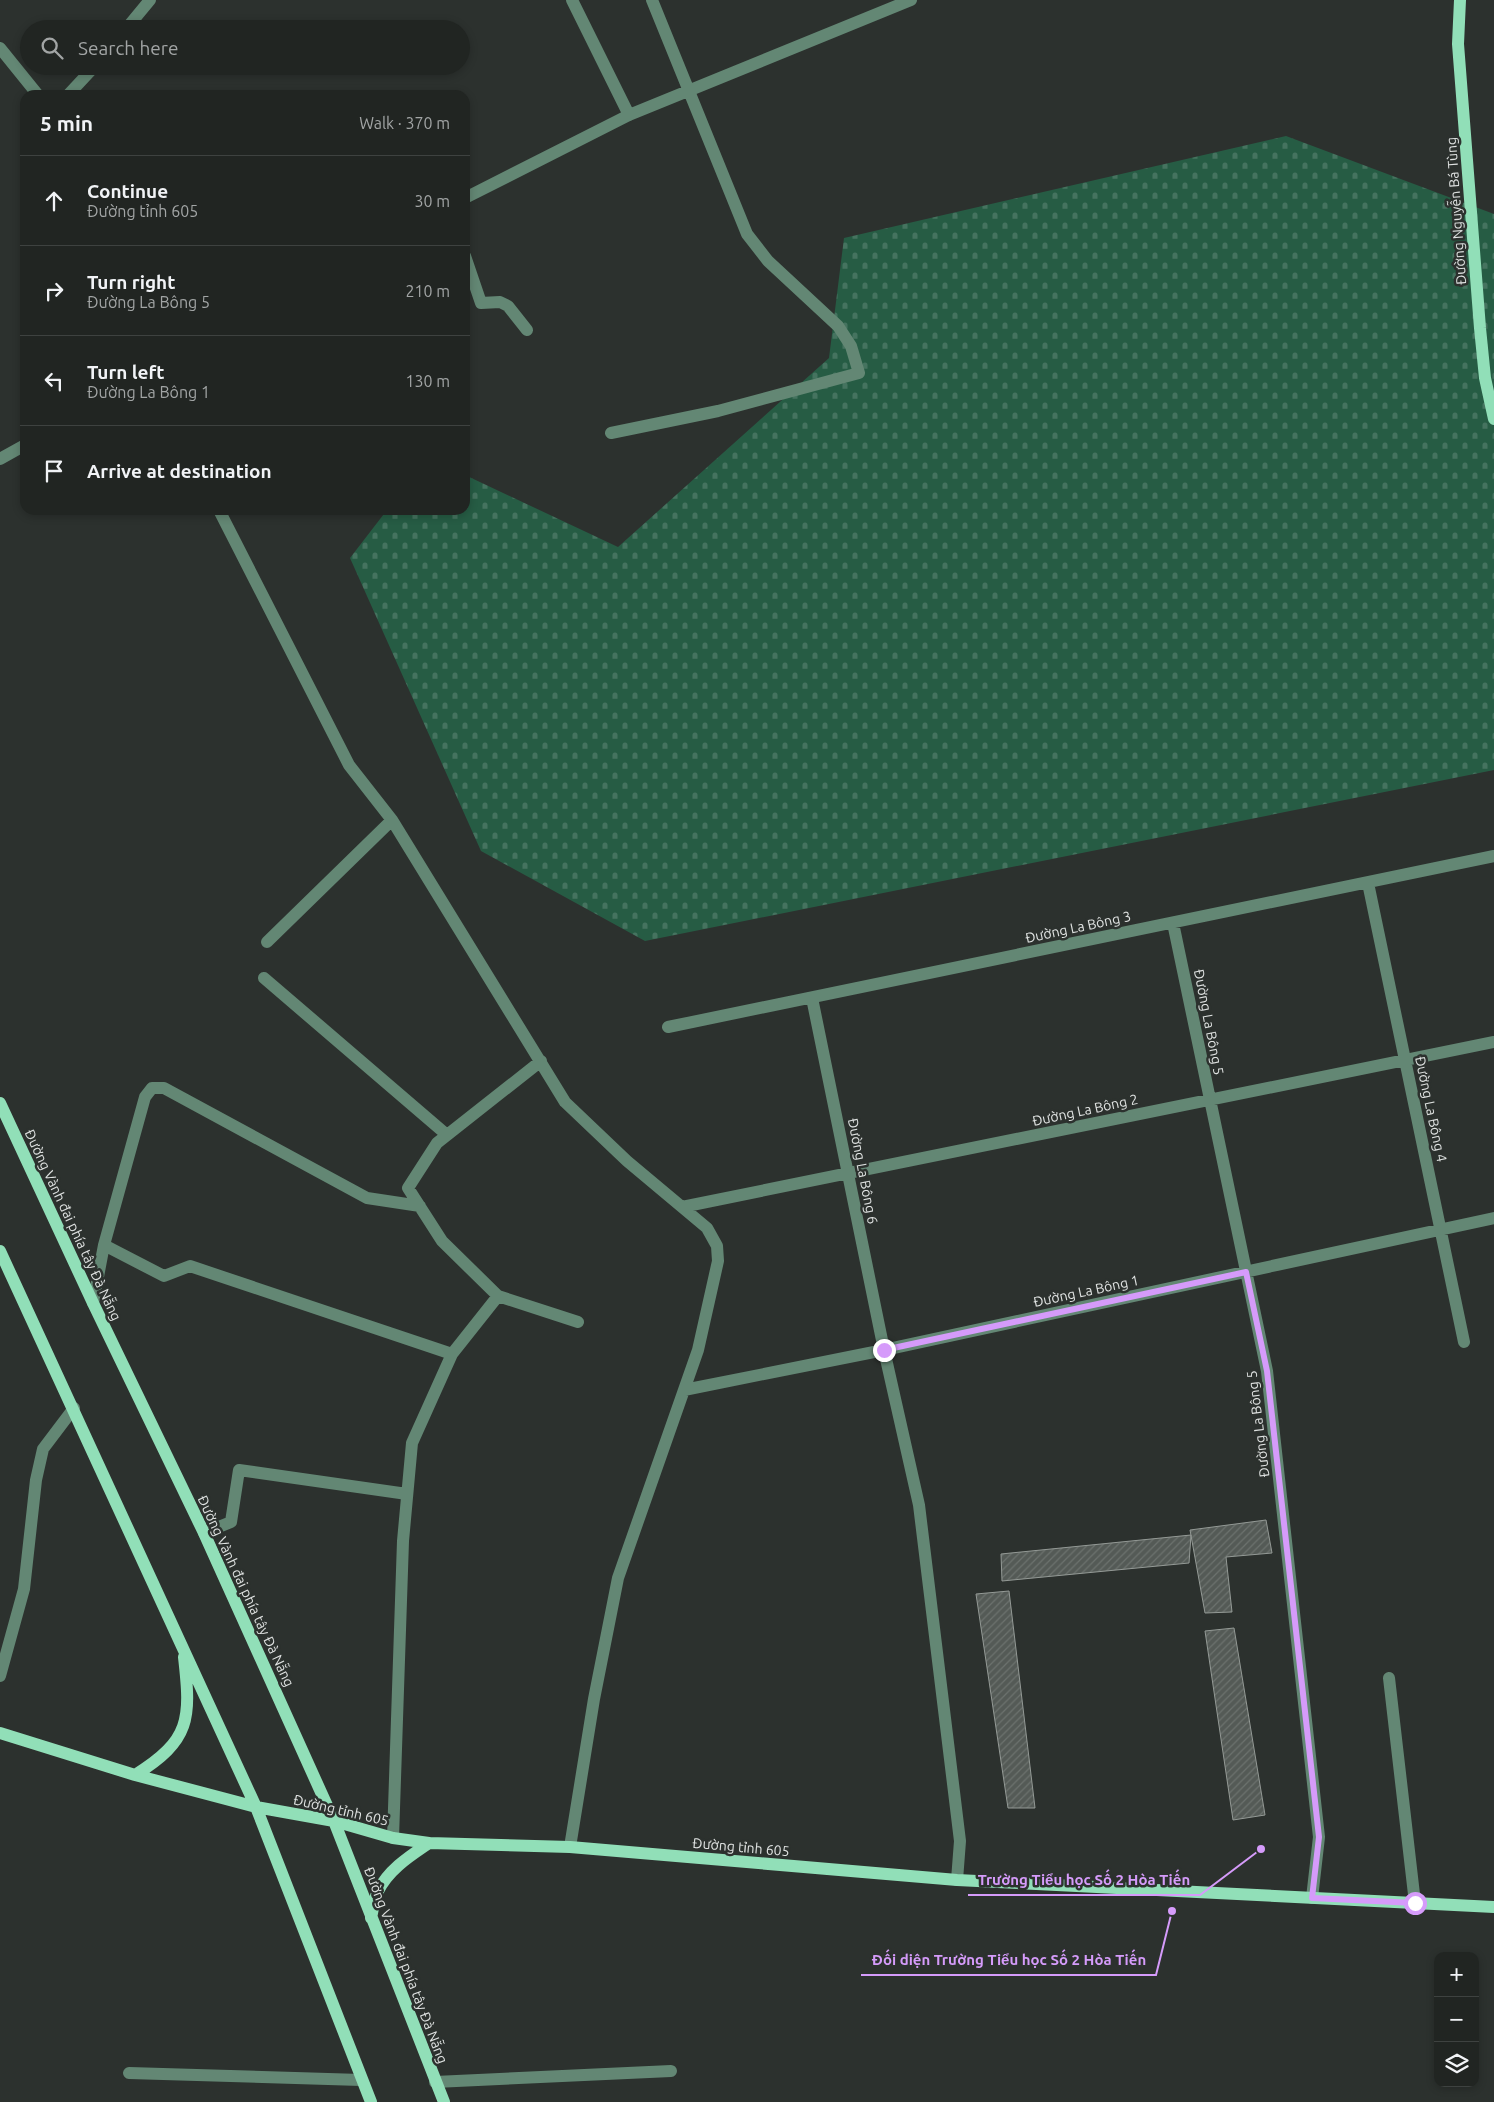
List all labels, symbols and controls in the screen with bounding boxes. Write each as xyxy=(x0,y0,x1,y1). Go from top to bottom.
search box xyxy=(20,20,470,75)
icon: search xyxy=(38,34,66,62)
text: Search here xyxy=(78,37,178,59)
text: 5 min xyxy=(40,111,93,135)
text: Walk · 370 m xyxy=(359,114,450,132)
street label: Đường Nguyễn Bá Tùng xyxy=(1440,137,1469,286)
text: Continue xyxy=(87,180,168,202)
icon: ahead xyxy=(40,187,68,215)
text: 30 m xyxy=(414,192,450,210)
text: Đường tỉnh 605 xyxy=(87,202,198,220)
text: Turn right xyxy=(87,271,175,293)
icon: right xyxy=(40,277,68,305)
text: 210 m xyxy=(405,282,450,300)
text: Đường La Bông 5 xyxy=(87,293,210,311)
text: Turn left xyxy=(87,361,165,383)
icon: left xyxy=(40,367,68,395)
text: 130 m xyxy=(405,372,450,390)
text: Đường La Bông 1 xyxy=(87,383,210,401)
icon: arrive xyxy=(40,457,68,485)
text: Arrive at destination xyxy=(87,460,272,482)
street label: Đường La Bông 3 xyxy=(1024,908,1132,946)
street label: Đường La Bông 5 xyxy=(1191,968,1227,1076)
street label: Đường La Bông 4 xyxy=(1412,1055,1450,1163)
street label: Đường La Bông 2 xyxy=(1031,1091,1139,1129)
street label: Đường La Bông 6 xyxy=(845,1117,881,1225)
street label: Đường Vành đai phía tây Đà Nẵng xyxy=(22,1126,126,1323)
street label: Đường La Bông 1 xyxy=(1032,1272,1140,1310)
route end xyxy=(873,1339,896,1362)
street label: Đường La Bông 5 xyxy=(1244,1370,1272,1478)
street label: Đường Vành đai phía tây Đà Nẵng xyxy=(195,1492,299,1689)
street label: Đường tỉnh 605 xyxy=(292,1791,390,1829)
street label: Đường tỉnh 605 xyxy=(692,1835,790,1859)
street label: Đường Vành đai phía tây Đà Nẵng xyxy=(361,1864,453,2066)
callout: Trường Tiểu học Số 2 Hòa Tiến xyxy=(968,1865,1200,1895)
text: Trường Tiểu học Số 2 Hòa Tiến xyxy=(978,1869,1190,1888)
route start xyxy=(1404,1892,1427,1915)
callout: Đối diện Trường Tiểu học Số 2 Hòa Tiến xyxy=(861,1945,1156,1975)
text: Đối diện Trường Tiểu học Số 2 Hòa Tiến xyxy=(872,1949,1146,1968)
map controls xyxy=(1434,1952,1479,2087)
button: + xyxy=(1434,1952,1479,1997)
button: − xyxy=(1434,1997,1479,2042)
button: layers xyxy=(1434,2042,1479,2087)

